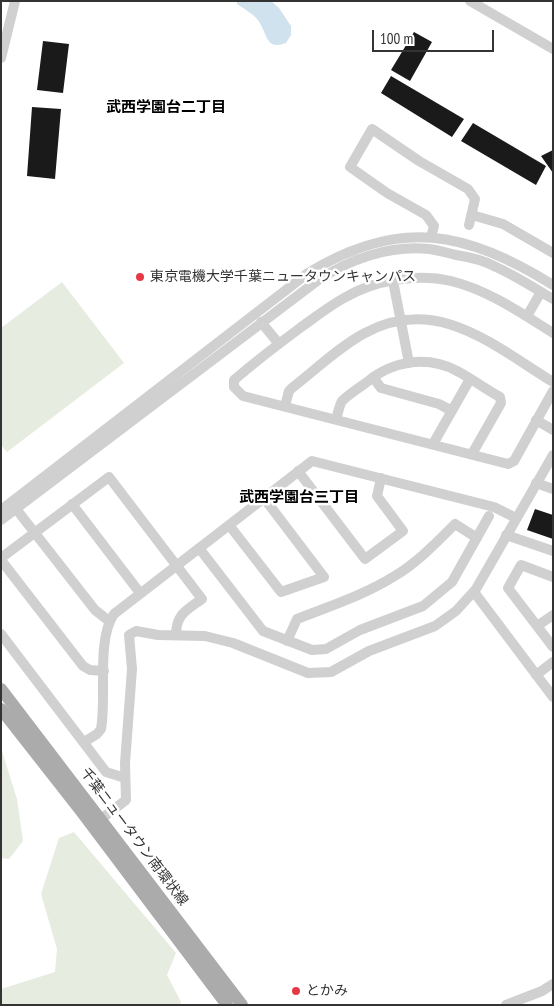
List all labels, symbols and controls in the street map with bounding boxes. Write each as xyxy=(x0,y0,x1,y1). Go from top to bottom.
scale bar xyxy=(374,20,496,52)
text: 100 m xyxy=(380,29,413,48)
district label: 武西学園台二丁目 xyxy=(106,99,226,117)
place label: 東京電機大学千葉ニュータウンキャンパス xyxy=(150,269,416,285)
marker: 東京電機大学千葉ニュータウンキャンパス xyxy=(134,271,146,283)
district label: 武西学園台三丁目 xyxy=(239,489,359,507)
street label: 千葉ニュータウン南環状線 xyxy=(77,765,191,909)
place label: とかみ xyxy=(306,983,348,999)
marker: とかみ xyxy=(290,985,302,997)

